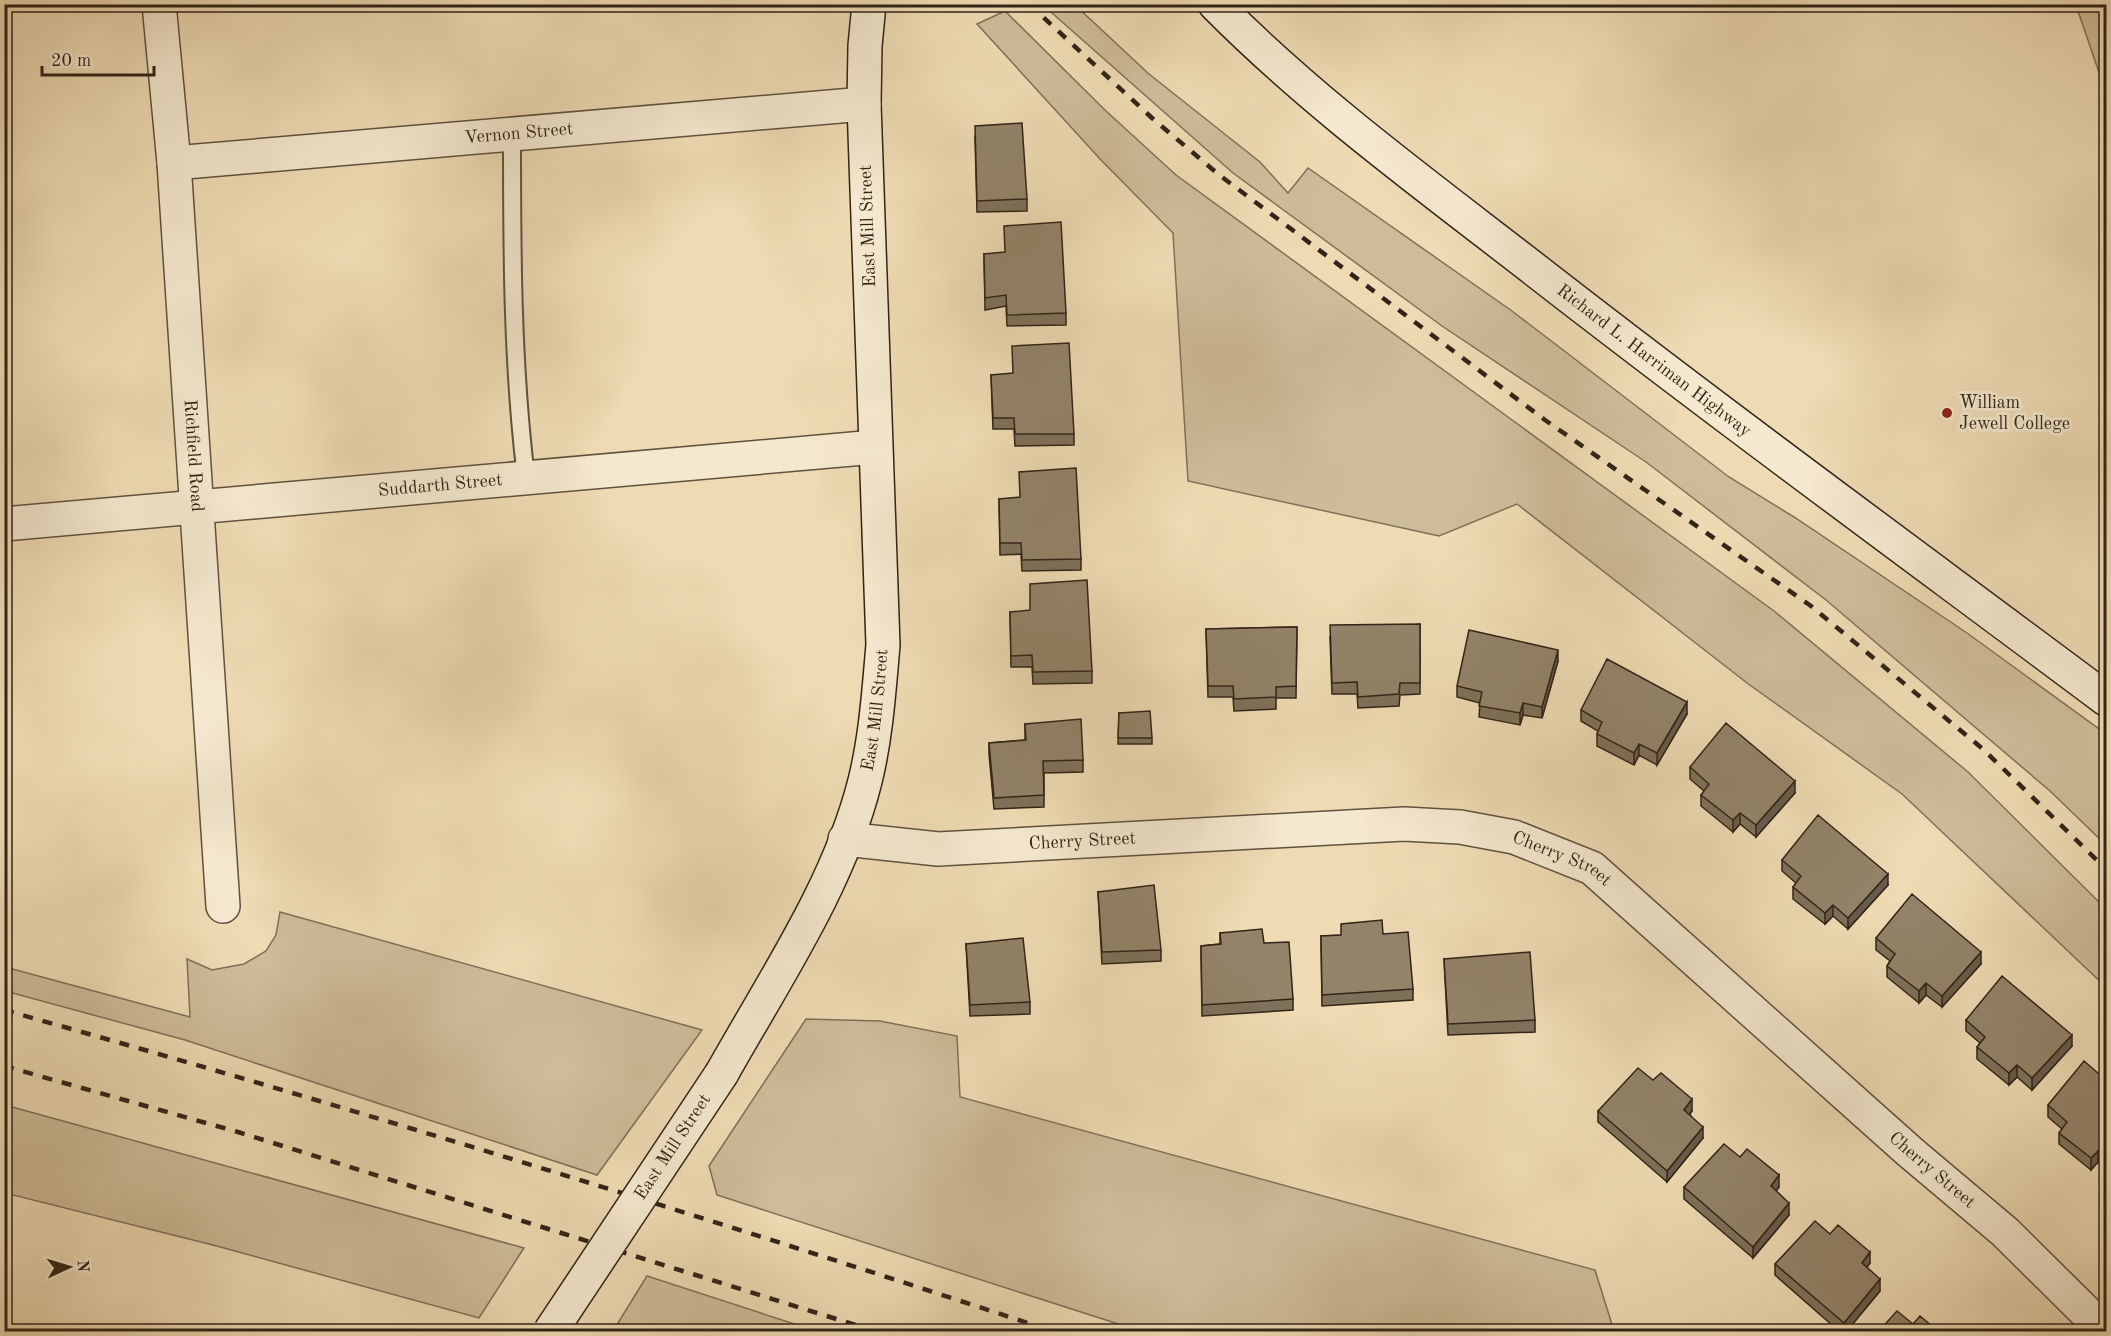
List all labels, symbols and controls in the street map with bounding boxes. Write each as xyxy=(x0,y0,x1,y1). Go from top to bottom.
scale bar xyxy=(42,39,154,77)
text: 20 m xyxy=(51,52,91,70)
street label: Vernon Street xyxy=(464,120,574,147)
street label: East Mill Street xyxy=(857,164,879,288)
street label: Richard L. Harriman Highway xyxy=(1553,281,1755,441)
place label: William Jewell College xyxy=(1959,394,2070,433)
street label: Richfield Road xyxy=(181,399,206,512)
marker: William Jewell College xyxy=(1940,406,1954,420)
street label: Suddarth Street xyxy=(377,471,503,500)
street label: East Mill Street xyxy=(859,648,892,773)
street label: Cherry Street xyxy=(1510,828,1615,890)
street label: Cherry Street xyxy=(1028,829,1136,853)
street label: East Mill Street xyxy=(631,1091,714,1203)
street label: Cherry Street xyxy=(1885,1129,1979,1212)
north arrow xyxy=(39,1237,99,1297)
text: N xyxy=(74,1259,90,1274)

